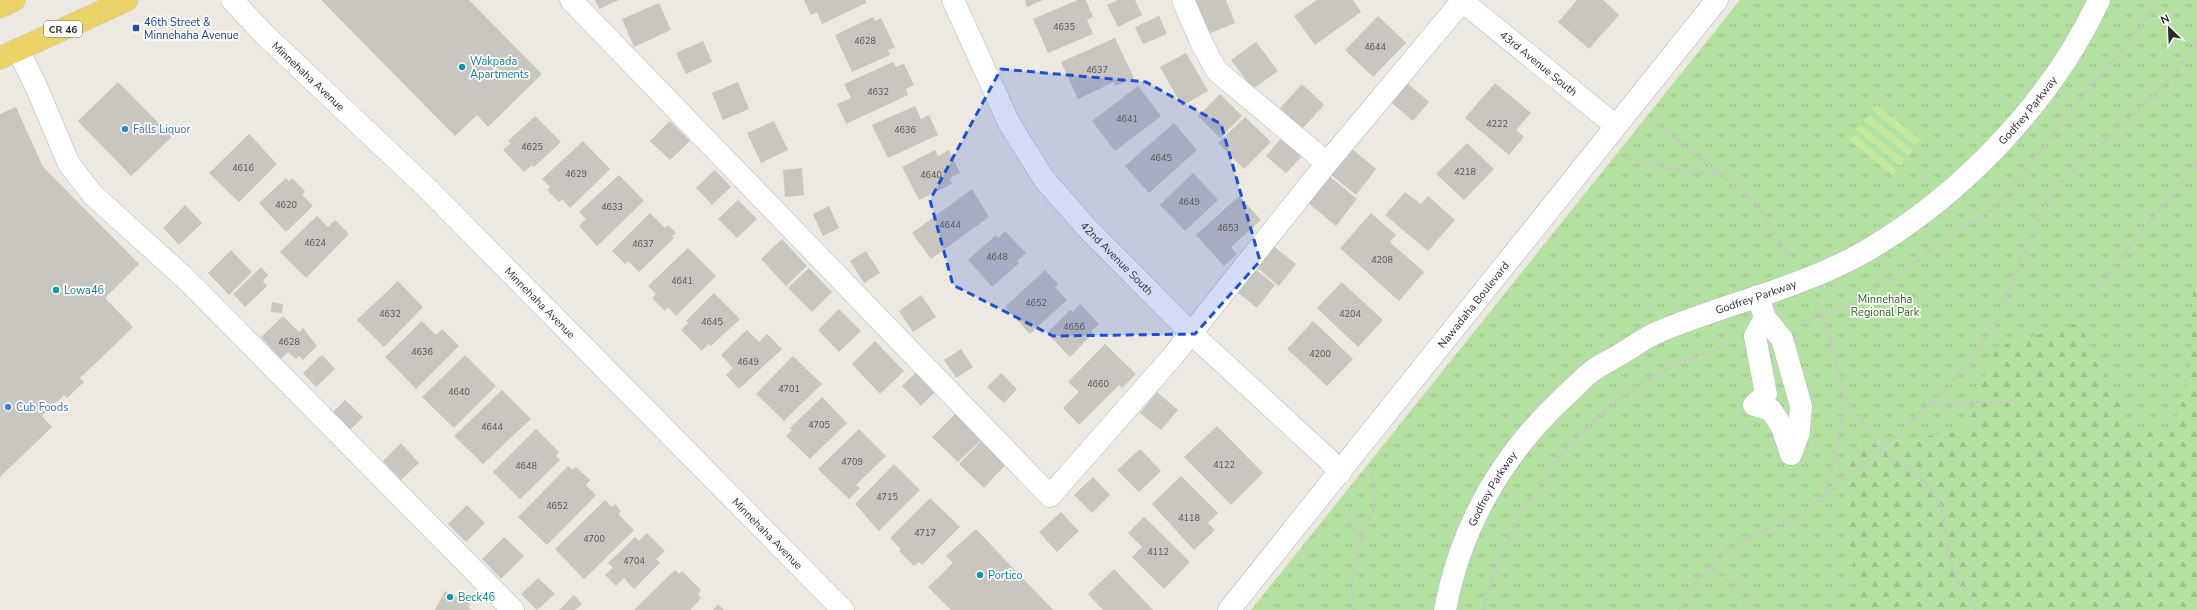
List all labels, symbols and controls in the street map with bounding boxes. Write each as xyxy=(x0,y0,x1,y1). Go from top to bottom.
north arrow xyxy=(2149,8,2189,48)
text: N xyxy=(2158,11,2172,28)
place label: 46th Street & Minnehaha Avenue xyxy=(144,15,239,43)
road number: CR 46 xyxy=(44,21,82,37)
house number: 4635 xyxy=(1053,21,1075,33)
marker: 46th Street & Minnehaha Avenue xyxy=(131,23,141,33)
street label: 43rd Avenue South xyxy=(1496,27,1580,100)
house number: 4628 xyxy=(854,35,876,47)
street label: Minnehaha Avenue xyxy=(269,38,348,115)
house number: 4644 xyxy=(1364,41,1386,53)
place label: Wakpada Apartments xyxy=(470,54,529,82)
marker: Wakpada Apartments xyxy=(457,62,467,72)
house number: 4637 xyxy=(1086,64,1108,76)
street label: Godfrey Parkway xyxy=(1995,73,2061,148)
house number: 4632 xyxy=(867,86,889,98)
house number: 4641 xyxy=(1116,113,1138,125)
house number: 4222 xyxy=(1486,118,1508,130)
place label: Falls Liquor xyxy=(133,122,190,137)
marker: Falls Liquor xyxy=(120,124,130,134)
house number: 4636 xyxy=(894,124,916,136)
house number: 4625 xyxy=(521,141,543,153)
house number: 4645 xyxy=(1150,152,1172,164)
house number: 4616 xyxy=(232,162,254,174)
house number: 4218 xyxy=(1454,166,1476,178)
house number: 4629 xyxy=(565,168,587,180)
house number: 4640 xyxy=(920,169,942,181)
house number: 4649 xyxy=(1178,196,1200,208)
house number: 4620 xyxy=(275,199,297,211)
house number: 4633 xyxy=(601,201,623,213)
house number: 4644 xyxy=(939,219,961,231)
street label: 42nd Avenue South xyxy=(1077,219,1157,299)
house number: 4653 xyxy=(1217,222,1239,234)
house number: 4624 xyxy=(304,237,326,249)
house number: 4637 xyxy=(632,238,654,250)
house number: 4648 xyxy=(986,251,1008,263)
house number: 4208 xyxy=(1371,254,1393,266)
street label: Nawadaha Boulevard xyxy=(1435,259,1513,351)
street label: Minnehaha Avenue xyxy=(501,264,578,342)
house number: 4641 xyxy=(671,275,693,287)
street label: Godfrey Parkway xyxy=(1713,276,1799,318)
place label: Lowa46 xyxy=(64,283,105,298)
marker: Lowa46 xyxy=(51,285,61,295)
park label: Minnehaha Regional Park xyxy=(1851,292,1920,320)
house number: 4652 xyxy=(1025,297,1047,309)
house number: 4632 xyxy=(379,308,401,320)
house number: 4204 xyxy=(1339,308,1361,320)
house number: 4645 xyxy=(701,316,723,328)
house number: 4656 xyxy=(1063,321,1085,333)
house number: 4628 xyxy=(278,336,300,348)
house number: 4636 xyxy=(411,346,433,358)
house number: 4200 xyxy=(1309,348,1331,360)
house number: 4649 xyxy=(737,356,759,368)
house number: 4660 xyxy=(1087,378,1109,390)
house number: 4701 xyxy=(778,383,800,395)
house number: 4640 xyxy=(448,386,470,398)
place label: Cub Foods xyxy=(16,400,68,415)
marker: Cub Foods xyxy=(3,402,13,412)
house number: 4705 xyxy=(808,419,830,431)
house number: 4644 xyxy=(481,421,503,433)
street label: Godfrey Parkway xyxy=(1465,448,1521,529)
house number: 4709 xyxy=(841,456,863,468)
house number: 4122 xyxy=(1213,459,1235,471)
house number: 4648 xyxy=(515,460,537,472)
house number: 4715 xyxy=(876,491,898,503)
street label: Minnehaha Avenue xyxy=(729,495,806,573)
house number: 4652 xyxy=(546,500,568,512)
house number: 4118 xyxy=(1178,512,1200,524)
house number: 4717 xyxy=(914,527,936,539)
house number: 4700 xyxy=(583,533,605,545)
house number: 4112 xyxy=(1147,546,1169,558)
house number: 4704 xyxy=(623,555,645,567)
place label: Portico xyxy=(988,568,1023,583)
marker: Portico xyxy=(975,570,985,580)
place label: Beck46 xyxy=(458,590,495,605)
marker: Beck46 xyxy=(445,592,455,602)

